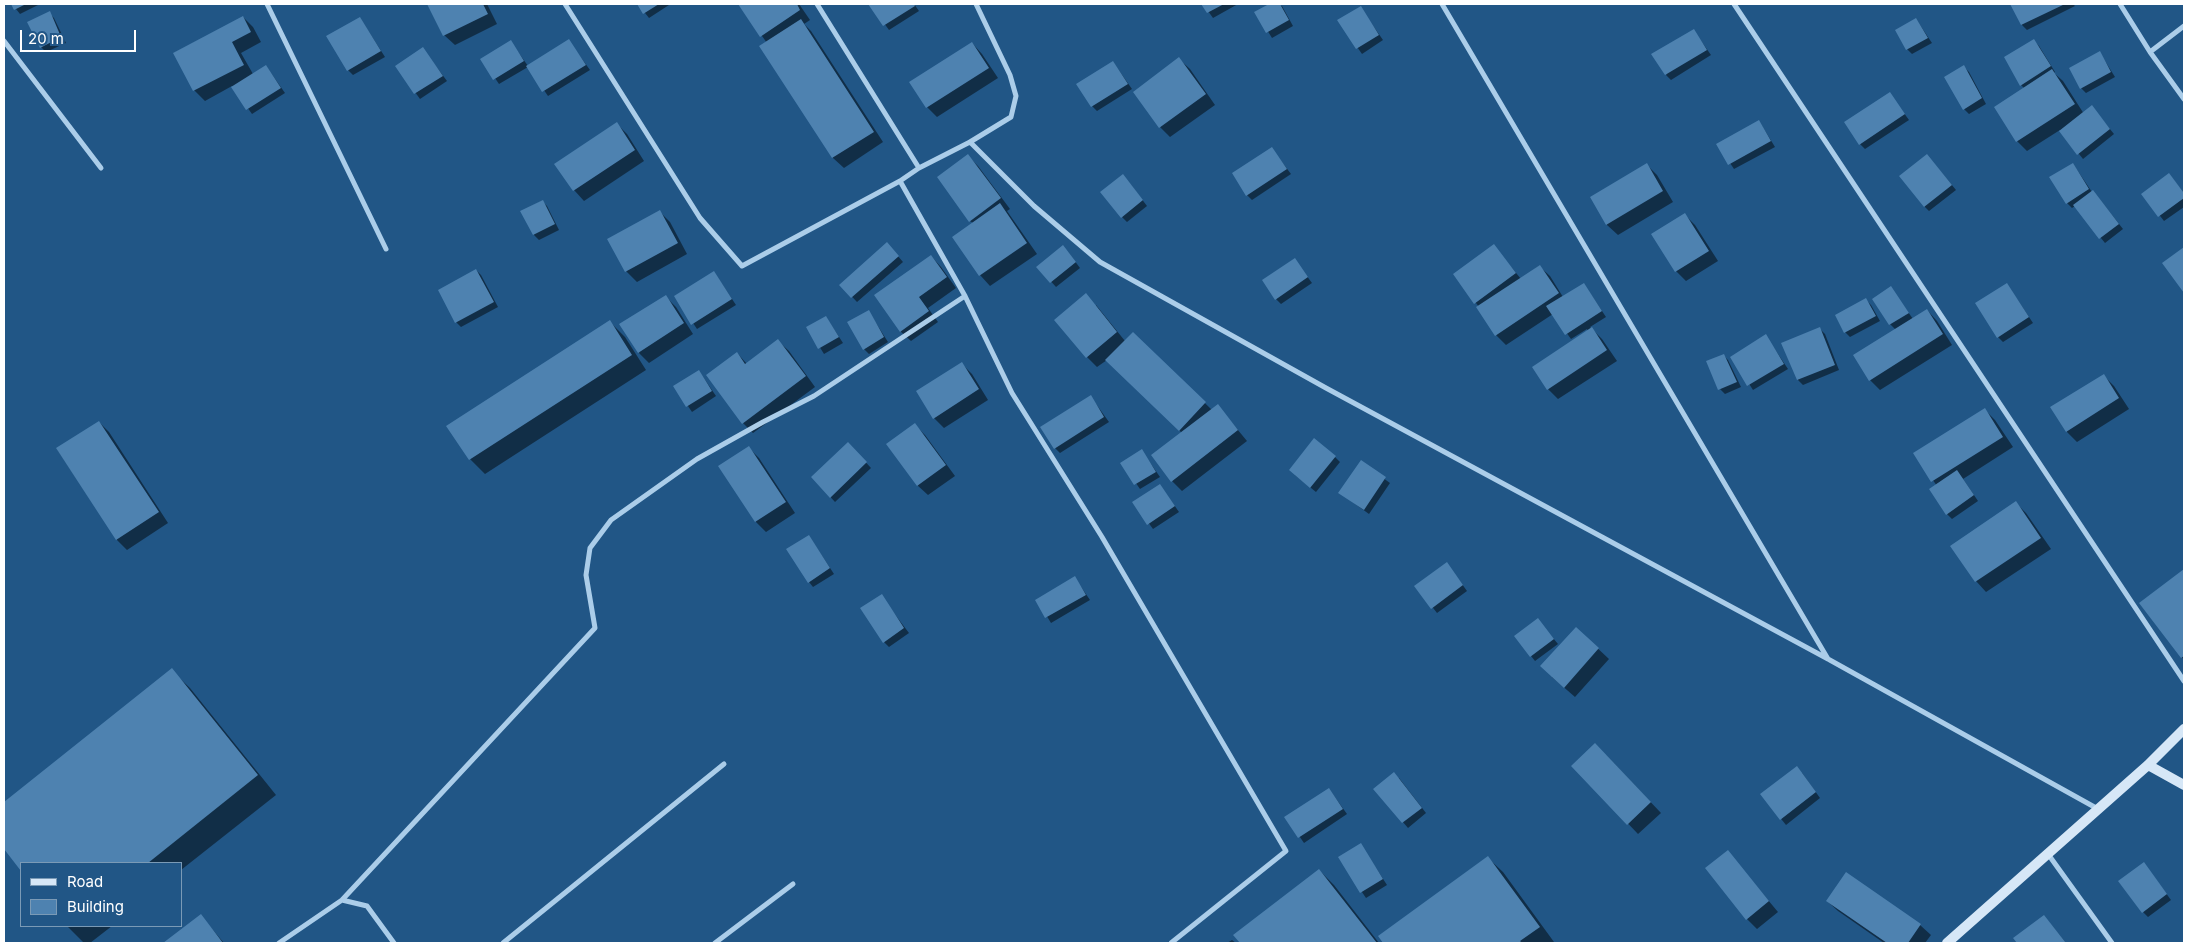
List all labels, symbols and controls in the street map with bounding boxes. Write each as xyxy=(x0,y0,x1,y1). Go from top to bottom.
scale bar xyxy=(22,20,139,52)
text: 20 m xyxy=(28,29,64,48)
legend xyxy=(20,862,182,927)
text: Road xyxy=(67,872,103,891)
text: Building xyxy=(67,897,124,916)

